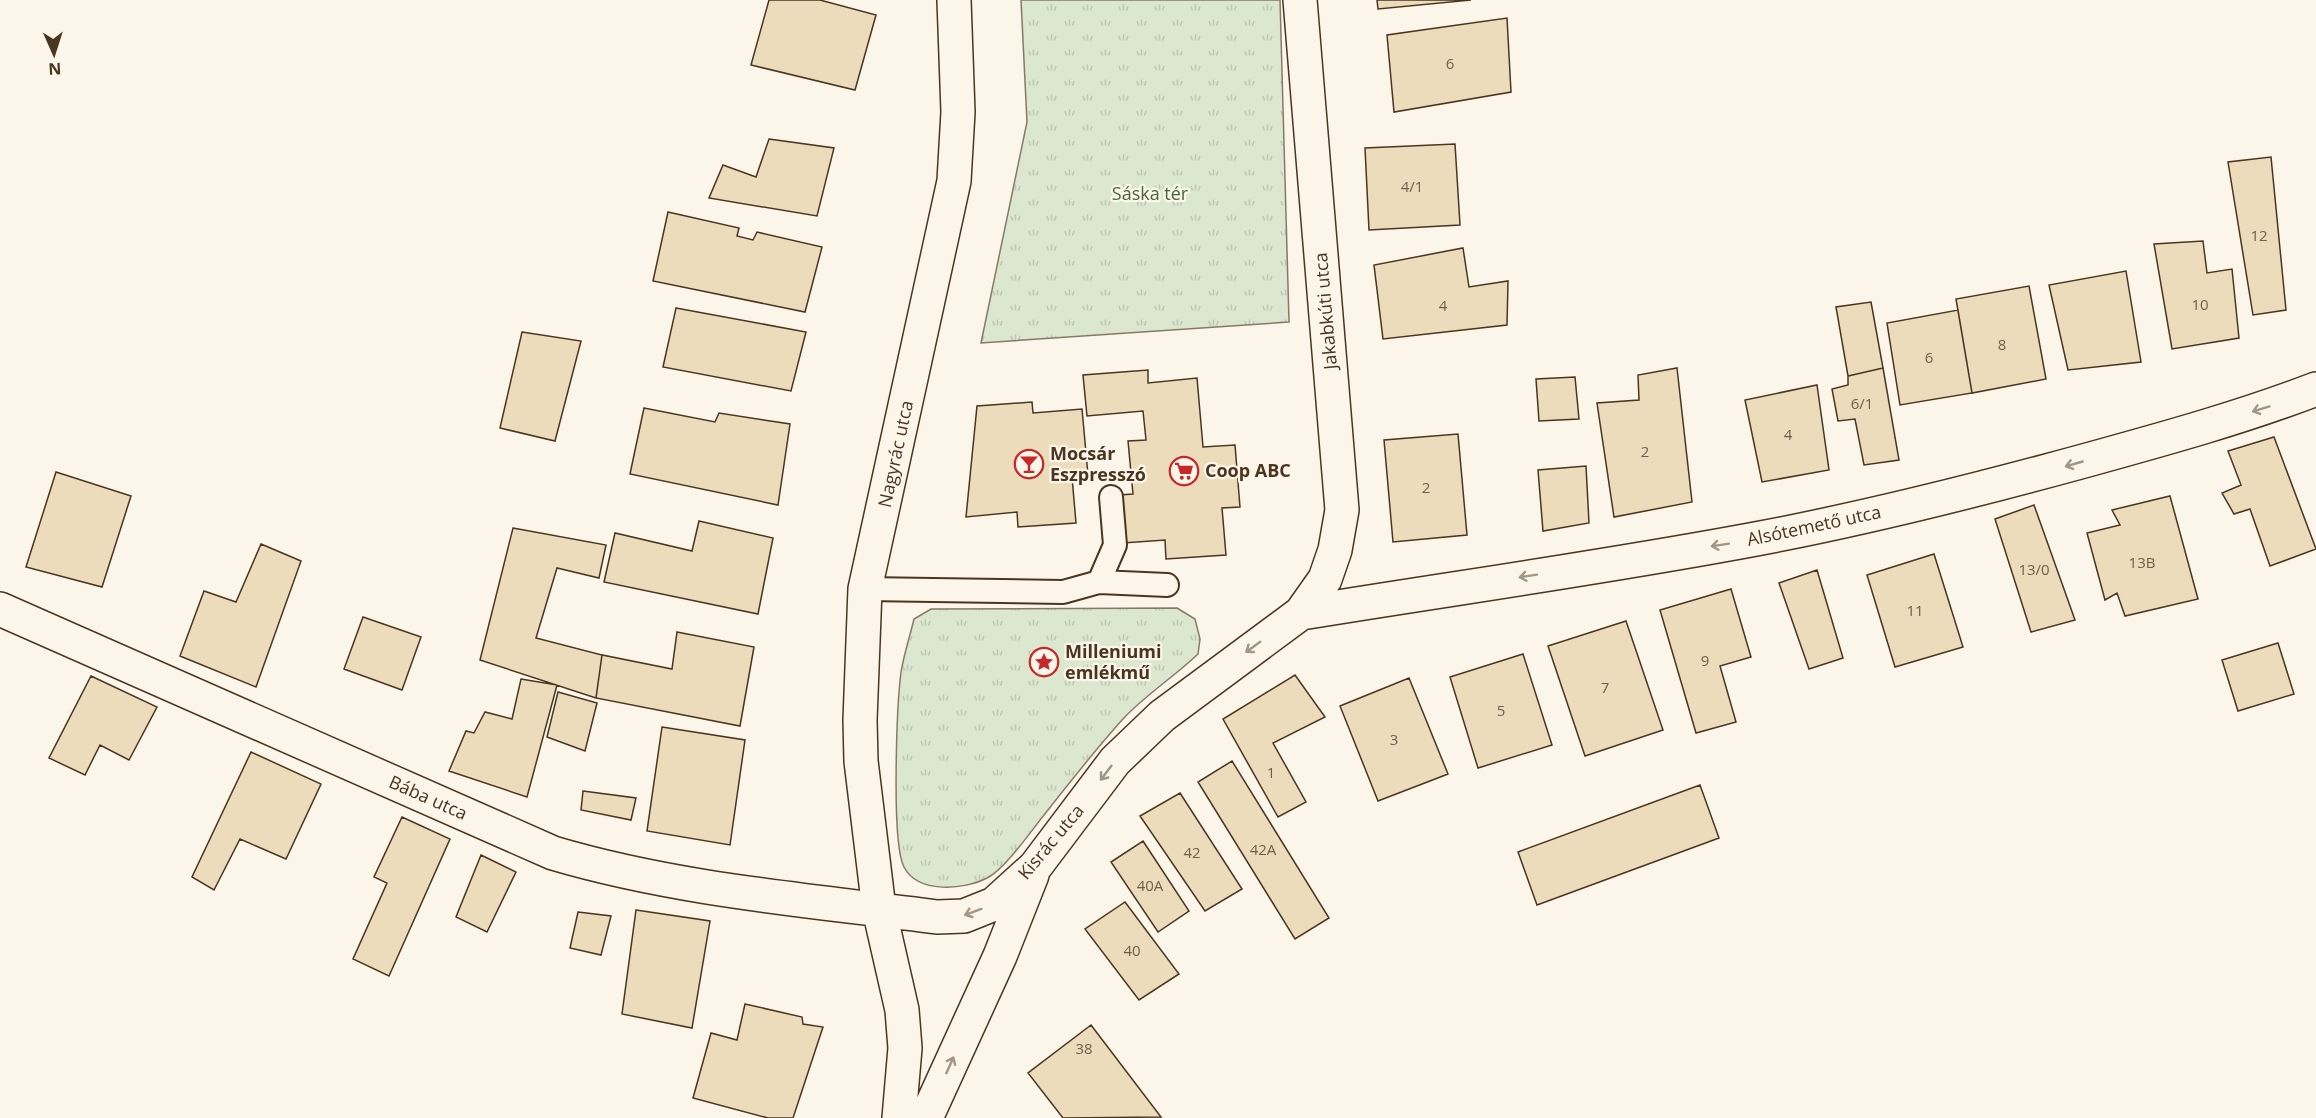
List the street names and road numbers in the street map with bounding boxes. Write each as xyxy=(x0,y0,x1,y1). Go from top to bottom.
street label: Jakabkúti utca xyxy=(1308,251,1342,373)
street label: Nagyrác utca xyxy=(872,398,918,510)
street label: Alsótemető utca xyxy=(1744,499,1883,551)
street label: Bába utca xyxy=(385,769,471,825)
street label: Kisrác utca xyxy=(1012,799,1089,884)

